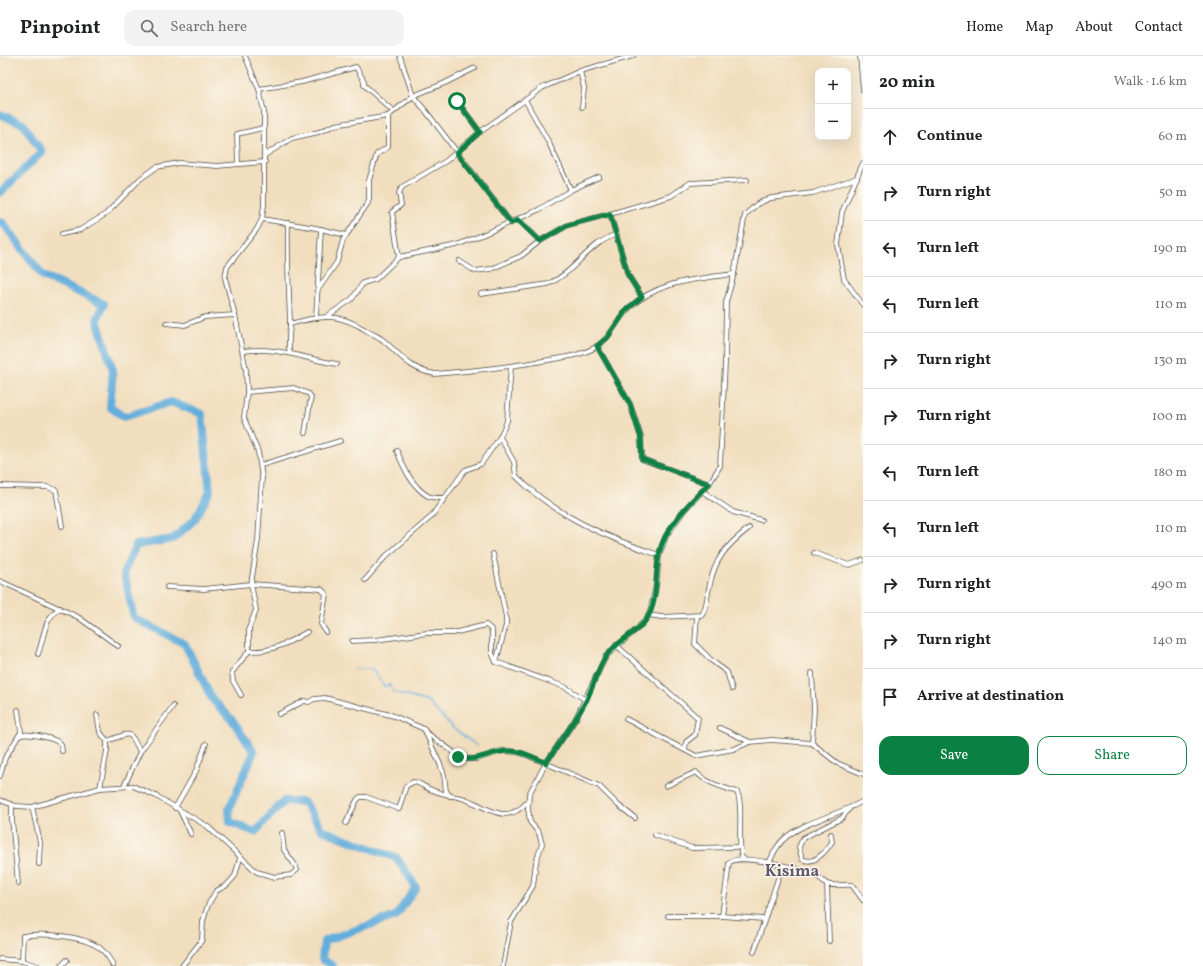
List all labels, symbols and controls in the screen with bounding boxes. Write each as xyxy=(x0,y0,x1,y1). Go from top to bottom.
search box xyxy=(124,10,404,46)
text: Pinpoint xyxy=(20,15,100,41)
icon: search xyxy=(138,17,160,39)
text: Search here xyxy=(170,17,247,38)
text: Home xyxy=(966,18,1003,37)
text: Map xyxy=(1025,18,1053,37)
text: About xyxy=(1075,18,1113,37)
text: Contact xyxy=(1135,18,1183,37)
map controls xyxy=(815,68,851,140)
button: + xyxy=(815,68,851,104)
text: 20 min xyxy=(879,71,935,94)
text: Walk · 1.6 km xyxy=(1114,73,1187,91)
route start xyxy=(448,92,466,110)
button: − xyxy=(815,104,851,140)
icon: ahead xyxy=(879,126,901,148)
text: Continue xyxy=(917,126,982,147)
text: 60 m xyxy=(1159,128,1187,146)
icon: right xyxy=(879,182,901,204)
text: Turn right xyxy=(917,182,991,203)
text: 50 m xyxy=(1159,184,1187,202)
icon: left xyxy=(879,238,901,260)
text: Turn left xyxy=(917,238,979,259)
text: 190 m xyxy=(1153,240,1187,258)
icon: left xyxy=(879,294,901,316)
text: Turn left xyxy=(917,294,979,315)
text: 110 m xyxy=(1155,296,1187,314)
icon: right xyxy=(879,350,901,372)
text: Turn right xyxy=(917,350,991,371)
text: 130 m xyxy=(1154,352,1187,370)
icon: right xyxy=(879,406,901,428)
text: Turn right xyxy=(917,406,991,427)
text: 100 m xyxy=(1152,408,1187,426)
icon: left xyxy=(879,462,901,484)
text: Turn left xyxy=(917,462,979,483)
text: 180 m xyxy=(1153,464,1187,482)
icon: left xyxy=(879,518,901,540)
text: Turn left xyxy=(917,518,979,539)
text: 110 m xyxy=(1155,520,1187,538)
icon: right xyxy=(879,574,901,596)
text: Turn right xyxy=(917,574,991,595)
text: 490 m xyxy=(1151,576,1187,594)
icon: right xyxy=(879,630,901,652)
text: Turn right xyxy=(917,630,991,651)
text: 140 m xyxy=(1153,632,1187,650)
icon: arrive xyxy=(879,686,901,708)
text: Arrive at destination xyxy=(917,686,1064,707)
button: Save xyxy=(879,736,1029,775)
button: Share xyxy=(1037,736,1187,775)
route end xyxy=(449,748,467,766)
district label: Kisima xyxy=(765,861,819,883)

